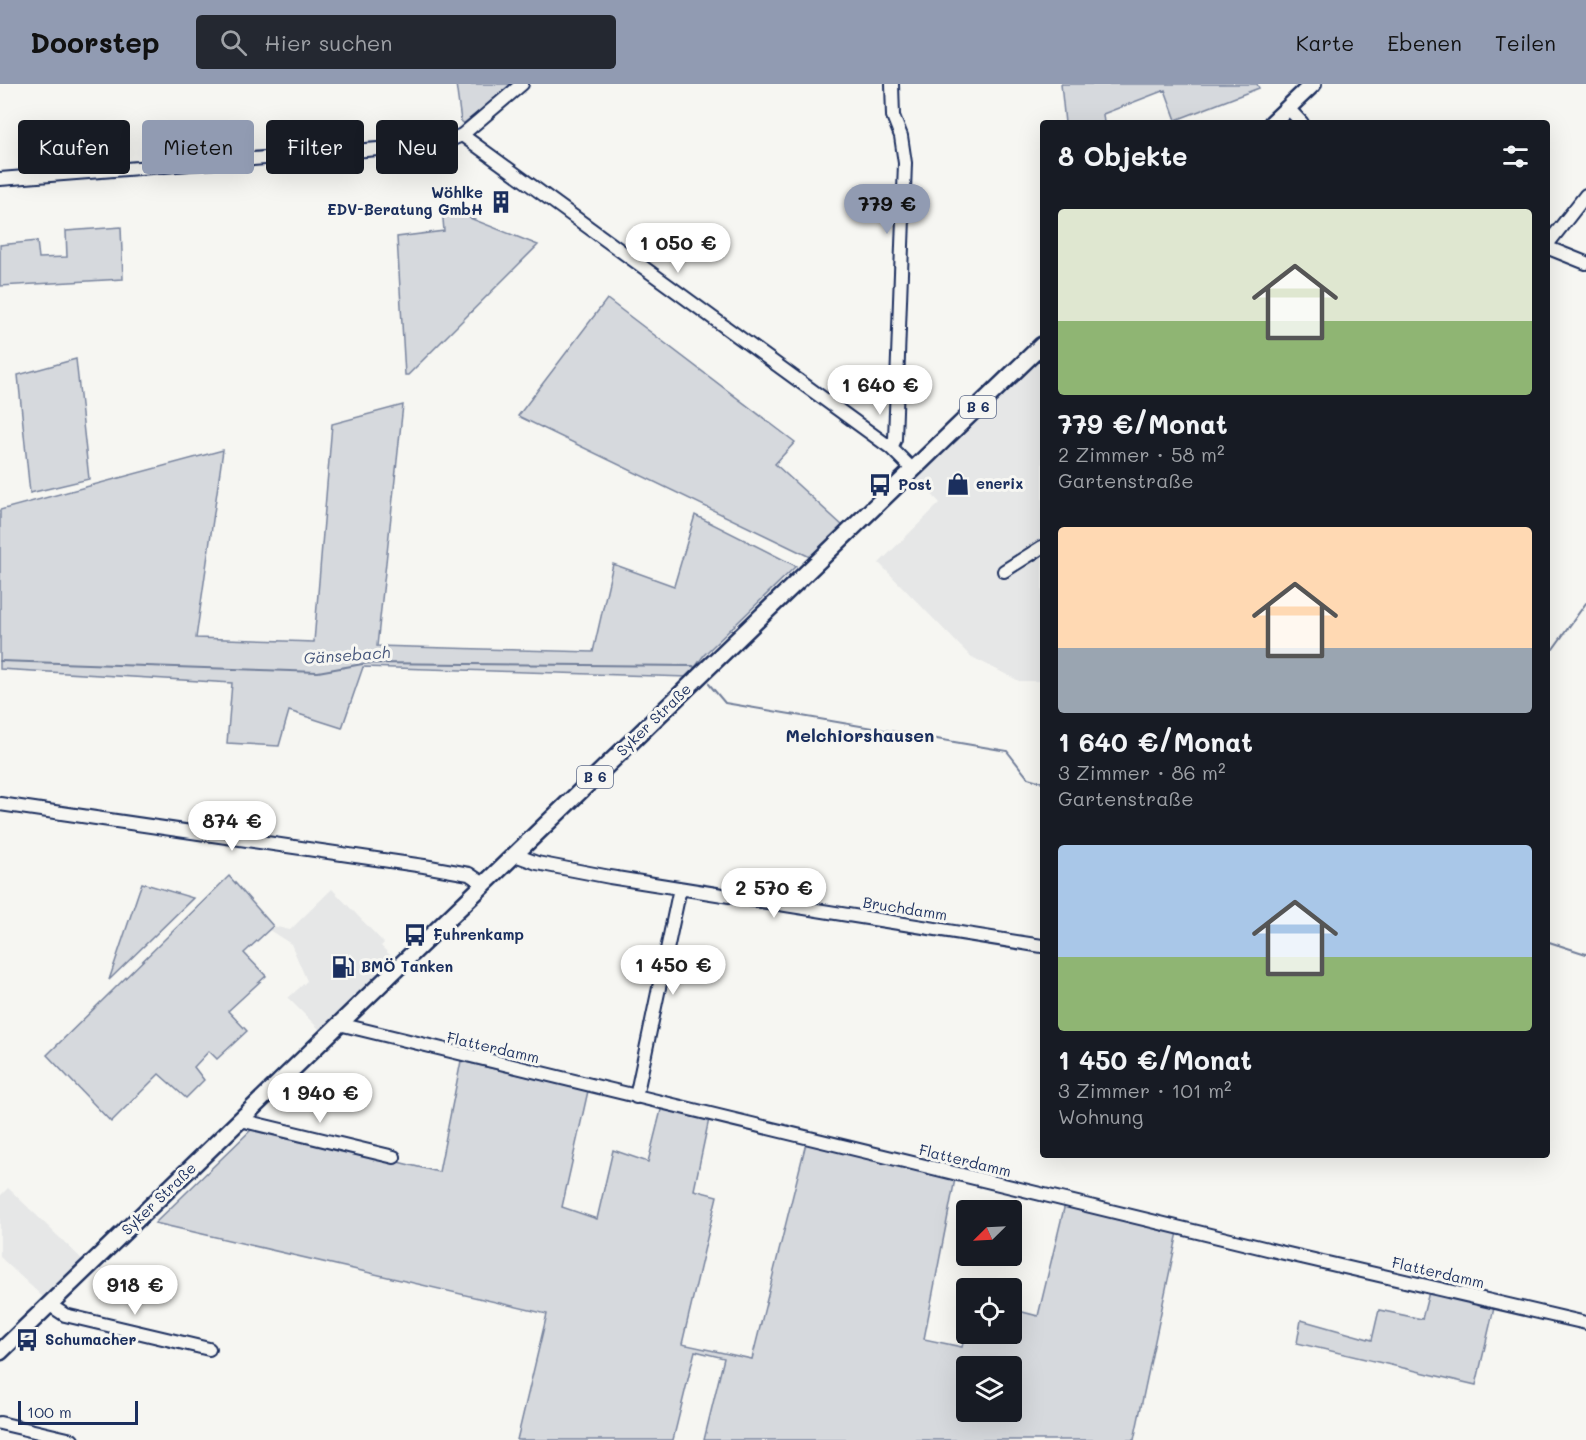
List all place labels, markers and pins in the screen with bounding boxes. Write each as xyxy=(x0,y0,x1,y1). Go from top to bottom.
place label: Wöhlke EDV-Beratung GmbH xyxy=(327,182,483,219)
pin: 779 € xyxy=(845,184,929,235)
building icon: Wöhlke EDV-Beratung GmbH xyxy=(488,189,514,215)
pin: 1 050 € xyxy=(623,223,733,274)
pin: 1 640 € xyxy=(825,365,935,416)
shop icon: enerix xyxy=(945,471,971,497)
bus stop icon: Post xyxy=(867,472,893,498)
place label: enerix xyxy=(976,473,1023,493)
place label: Post xyxy=(898,474,932,494)
pin: 874 € xyxy=(190,801,274,852)
pin: 2 570 € xyxy=(719,868,829,919)
bus stop icon: Fuhrenkamp xyxy=(402,922,428,948)
place label: Fuhrenkamp xyxy=(433,924,524,944)
pin: 1 450 € xyxy=(618,945,728,996)
fuel station icon: BMÖ Tanken xyxy=(330,954,356,980)
place label: BMÖ Tanken xyxy=(361,956,453,976)
pin: 1 940 € xyxy=(265,1073,375,1124)
pin: 918 € xyxy=(93,1265,177,1316)
bus stop icon: Schumacher xyxy=(14,1327,40,1353)
place label: Schumacher xyxy=(45,1329,136,1349)

